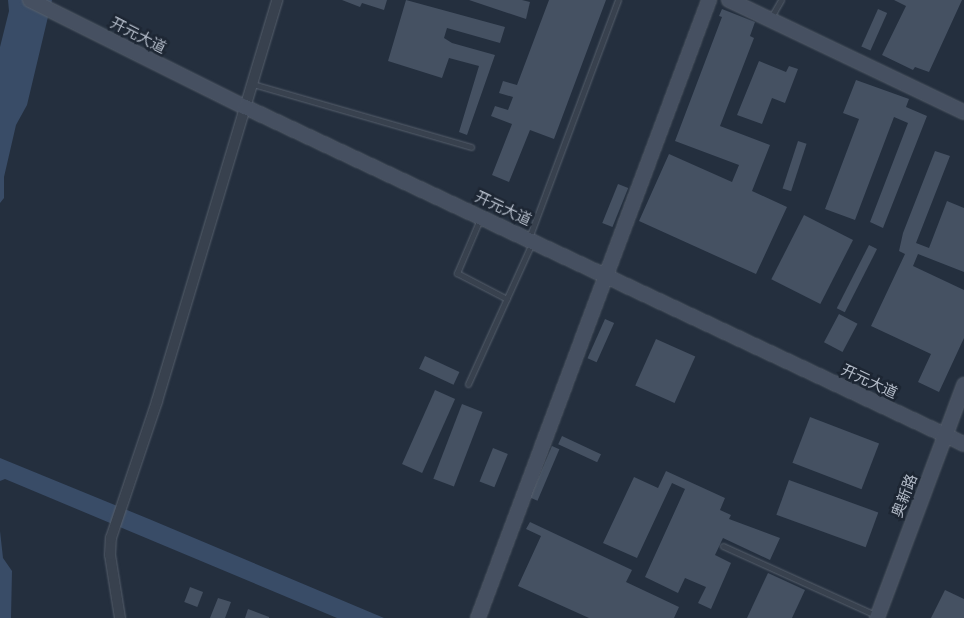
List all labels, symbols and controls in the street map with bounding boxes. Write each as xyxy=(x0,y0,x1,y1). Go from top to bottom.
street label: 开元大道 xyxy=(107,14,169,58)
street label: 开元大道 xyxy=(472,188,534,230)
street label: 开元大道 xyxy=(838,361,900,403)
street label: 奥新路 xyxy=(889,472,921,520)

